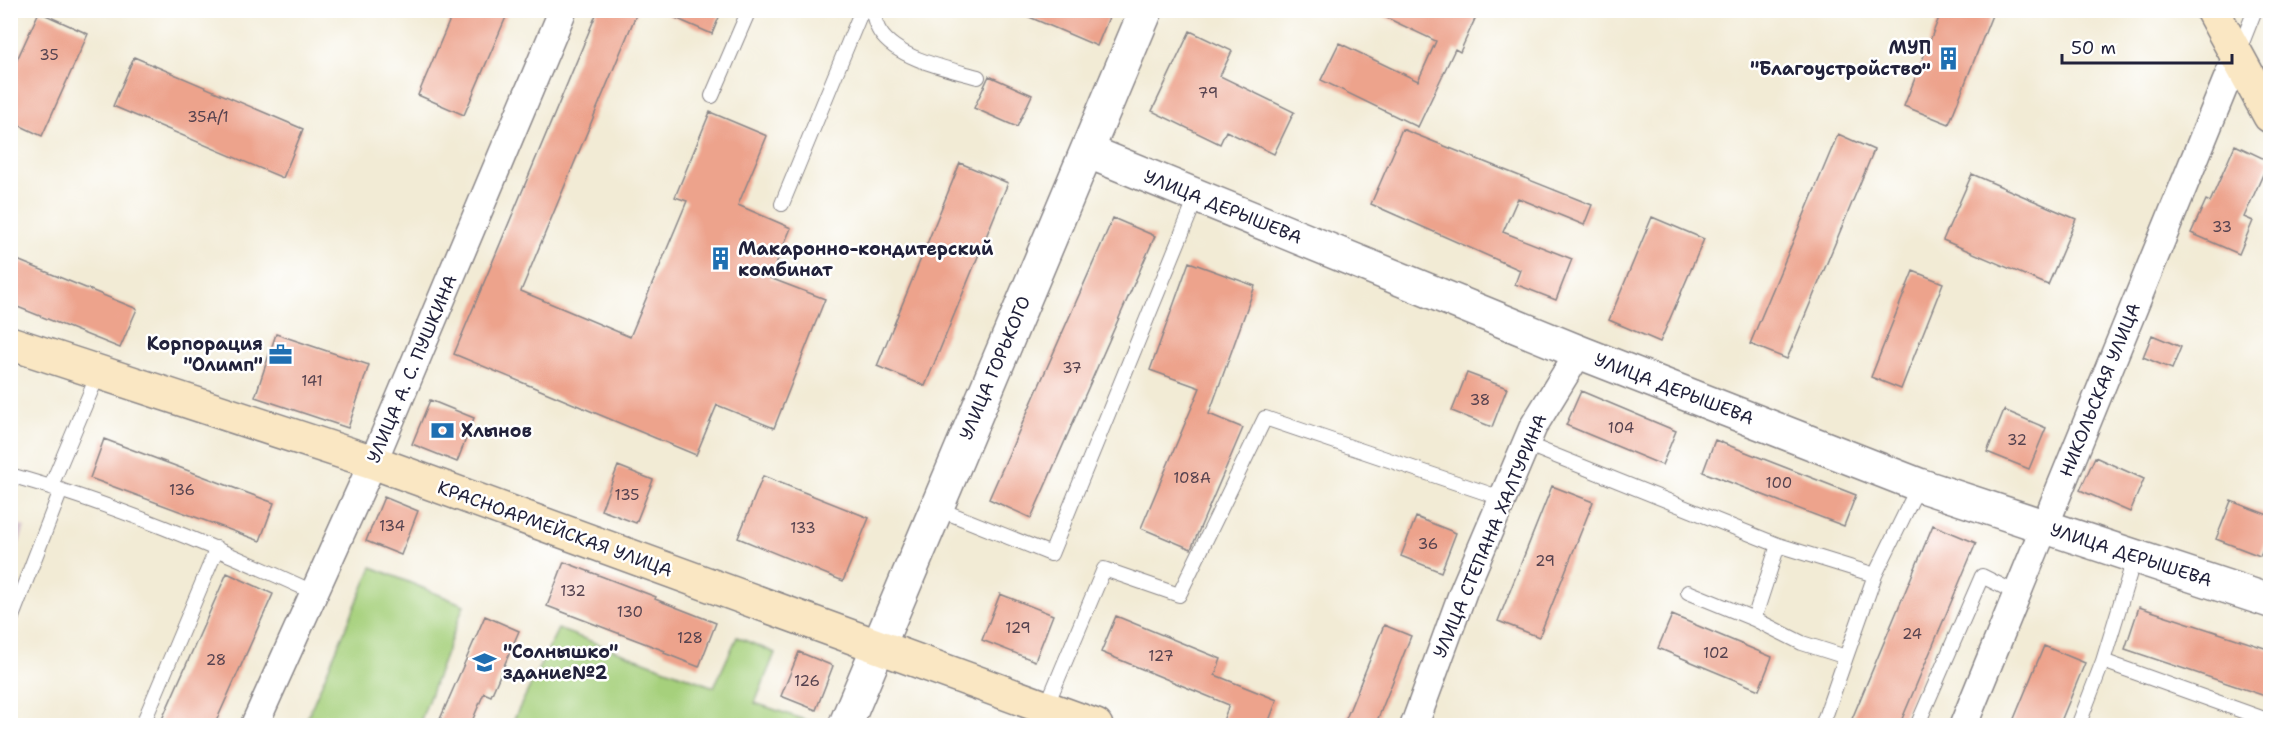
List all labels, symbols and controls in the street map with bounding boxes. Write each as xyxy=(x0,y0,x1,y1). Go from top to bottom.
scale bar xyxy=(2062,27,2232,65)
place label: МУП "Благоустройство" xyxy=(1750,36,1931,81)
text: 50 m xyxy=(2071,36,2116,60)
house number: 35 xyxy=(39,45,59,65)
building icon: МУП "Благоустройство" xyxy=(1936,45,1962,71)
house number: 79 xyxy=(1198,83,1218,103)
house number: 35А/1 xyxy=(187,107,229,127)
street label: УЛИЦА ДЕРЫШЕВА xyxy=(1140,164,1306,250)
house number: 33 xyxy=(2212,217,2232,237)
place label: Макаронно-кондитерский комбинат xyxy=(738,237,994,282)
building icon: Макаронно-кондитерский комбинат xyxy=(707,246,733,272)
street label: УЛИЦА А. С. ПУШКИНА xyxy=(361,271,463,467)
street label: УЛИЦА ГОРЬКОГО xyxy=(954,292,1036,444)
street label: НИКОЛЬСКАЯ УЛИЦА xyxy=(2054,299,2146,481)
place label: Корпорация "Олимп" xyxy=(147,332,263,377)
office icon: Корпорация "Олимп" xyxy=(268,341,294,367)
street label: УЛИЦА ДЕРЫШЕВА xyxy=(1591,348,1757,430)
house number: 37 xyxy=(1062,358,1082,378)
house number: 141 xyxy=(301,371,323,391)
house number: 38 xyxy=(1470,390,1490,410)
street label: УЛИЦА СТЕПАНА ХАЛТУРИНА xyxy=(1428,410,1552,662)
bank icon: Хлынов xyxy=(430,418,456,444)
house number: 104 xyxy=(1608,418,1634,438)
place label: Хлынов xyxy=(461,419,532,443)
house number: 32 xyxy=(2007,430,2027,450)
house number: 108А xyxy=(1173,468,1211,488)
house number: 100 xyxy=(1766,473,1792,493)
street label: КРАСНОАРМЕЙСКАЯ УЛИЦА xyxy=(434,475,676,583)
house number: 136 xyxy=(169,480,195,500)
house number: 135 xyxy=(615,485,639,505)
house number: 134 xyxy=(379,516,405,536)
house number: 133 xyxy=(790,518,816,538)
street label: УЛИЦА ДЕРЫШЕВА xyxy=(2047,518,2215,592)
house number: 36 xyxy=(1418,534,1438,554)
house number: 29 xyxy=(1535,551,1555,571)
house number: 132 xyxy=(560,581,586,601)
house number: 130 xyxy=(617,602,643,622)
house number: 129 xyxy=(1005,618,1031,638)
house number: 24 xyxy=(1902,624,1922,644)
house number: 128 xyxy=(677,628,703,648)
place label: "Солнышко" здание№2 xyxy=(503,640,618,685)
house number: 102 xyxy=(1703,643,1729,663)
house number: 127 xyxy=(1148,646,1174,666)
school or university icon: "Солнышко" здание№2 xyxy=(472,649,498,675)
house number: 28 xyxy=(206,650,226,670)
house number: 126 xyxy=(794,671,820,691)

